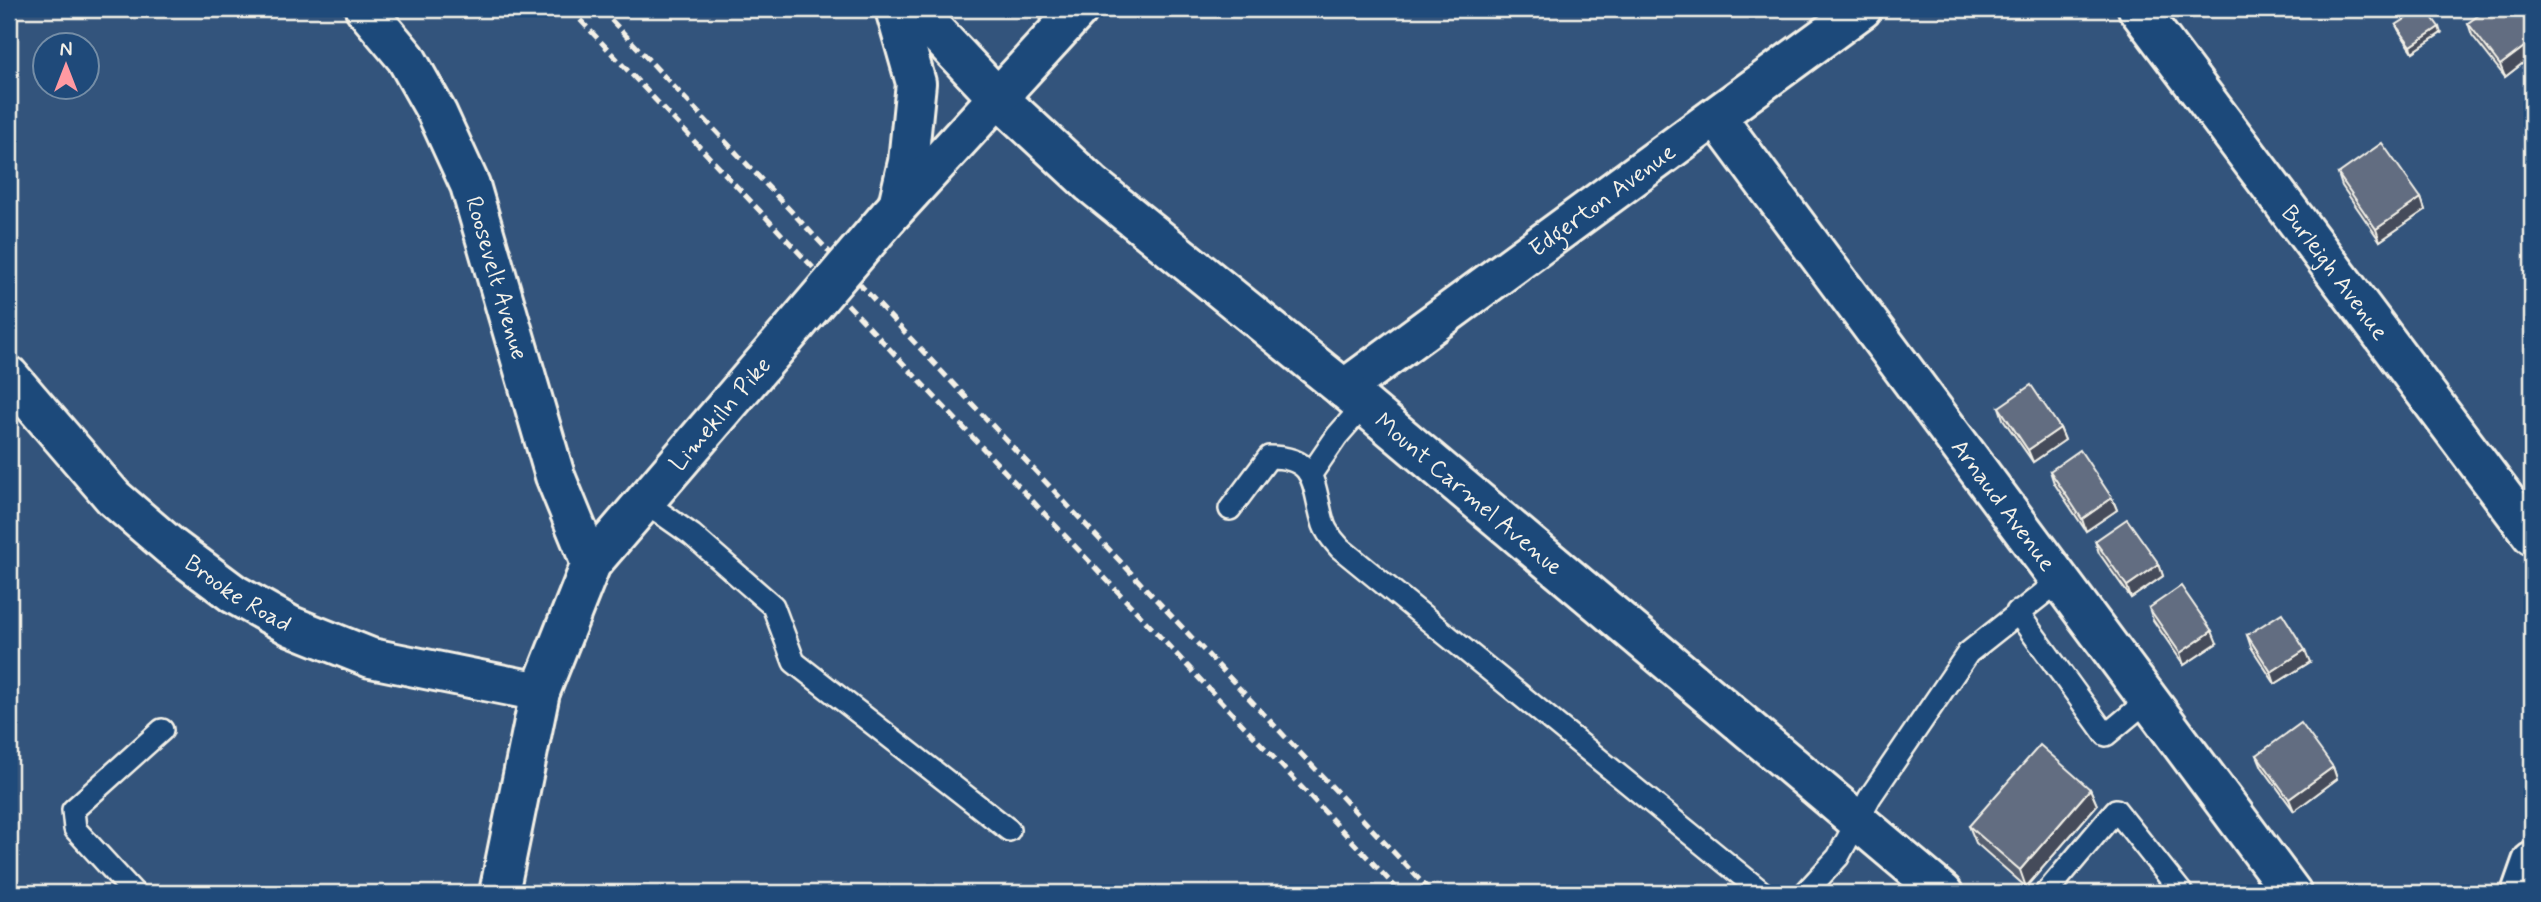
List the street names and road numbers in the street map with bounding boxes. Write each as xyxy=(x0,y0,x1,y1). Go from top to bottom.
street label: Edgerton Avenue xyxy=(1524,137,1682,265)
street label: Roosevelt Avenue xyxy=(457,193,534,364)
street label: Burleigh Avenue xyxy=(2273,199,2395,347)
street label: Limekiln Pike xyxy=(663,351,779,478)
street label: Mount Carmel Avenue xyxy=(1368,407,1569,583)
street label: Arnaud Avenue xyxy=(1943,433,2062,578)
street label: Brooke Road xyxy=(178,548,297,640)

